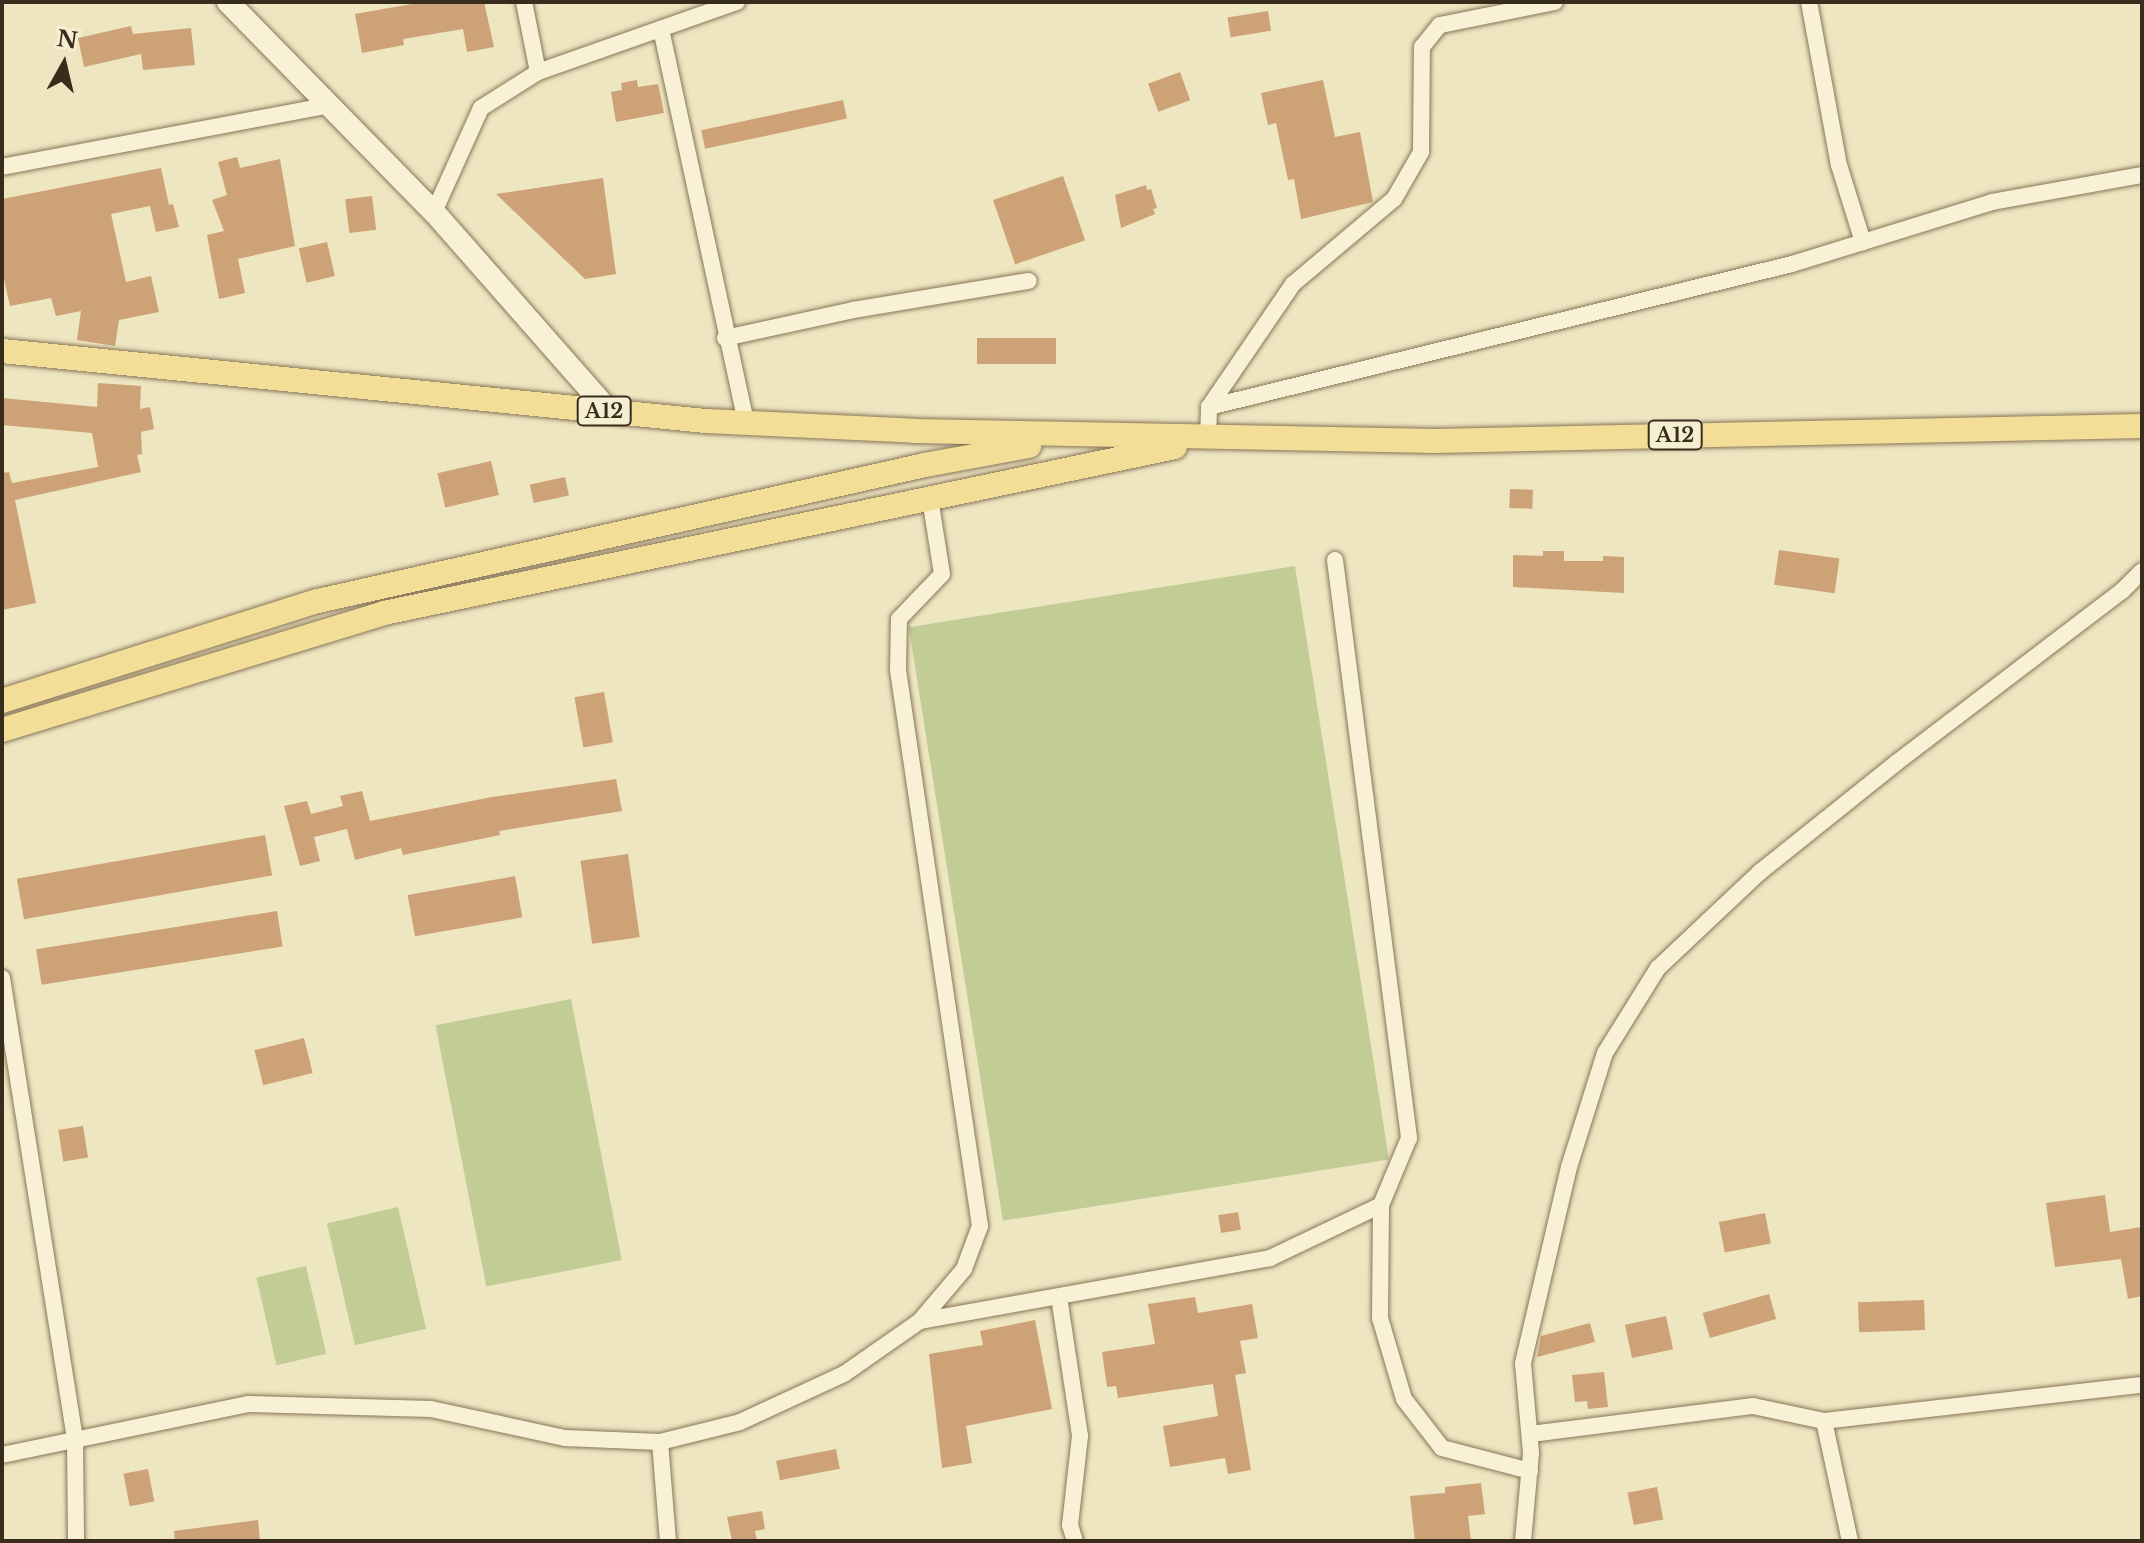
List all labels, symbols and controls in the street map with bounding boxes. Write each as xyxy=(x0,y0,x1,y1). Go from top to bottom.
north arrow xyxy=(24,24,104,104)
text: N xyxy=(55,25,80,55)
road number: A12 xyxy=(576,395,632,427)
road number: A12 xyxy=(1647,419,1703,451)

